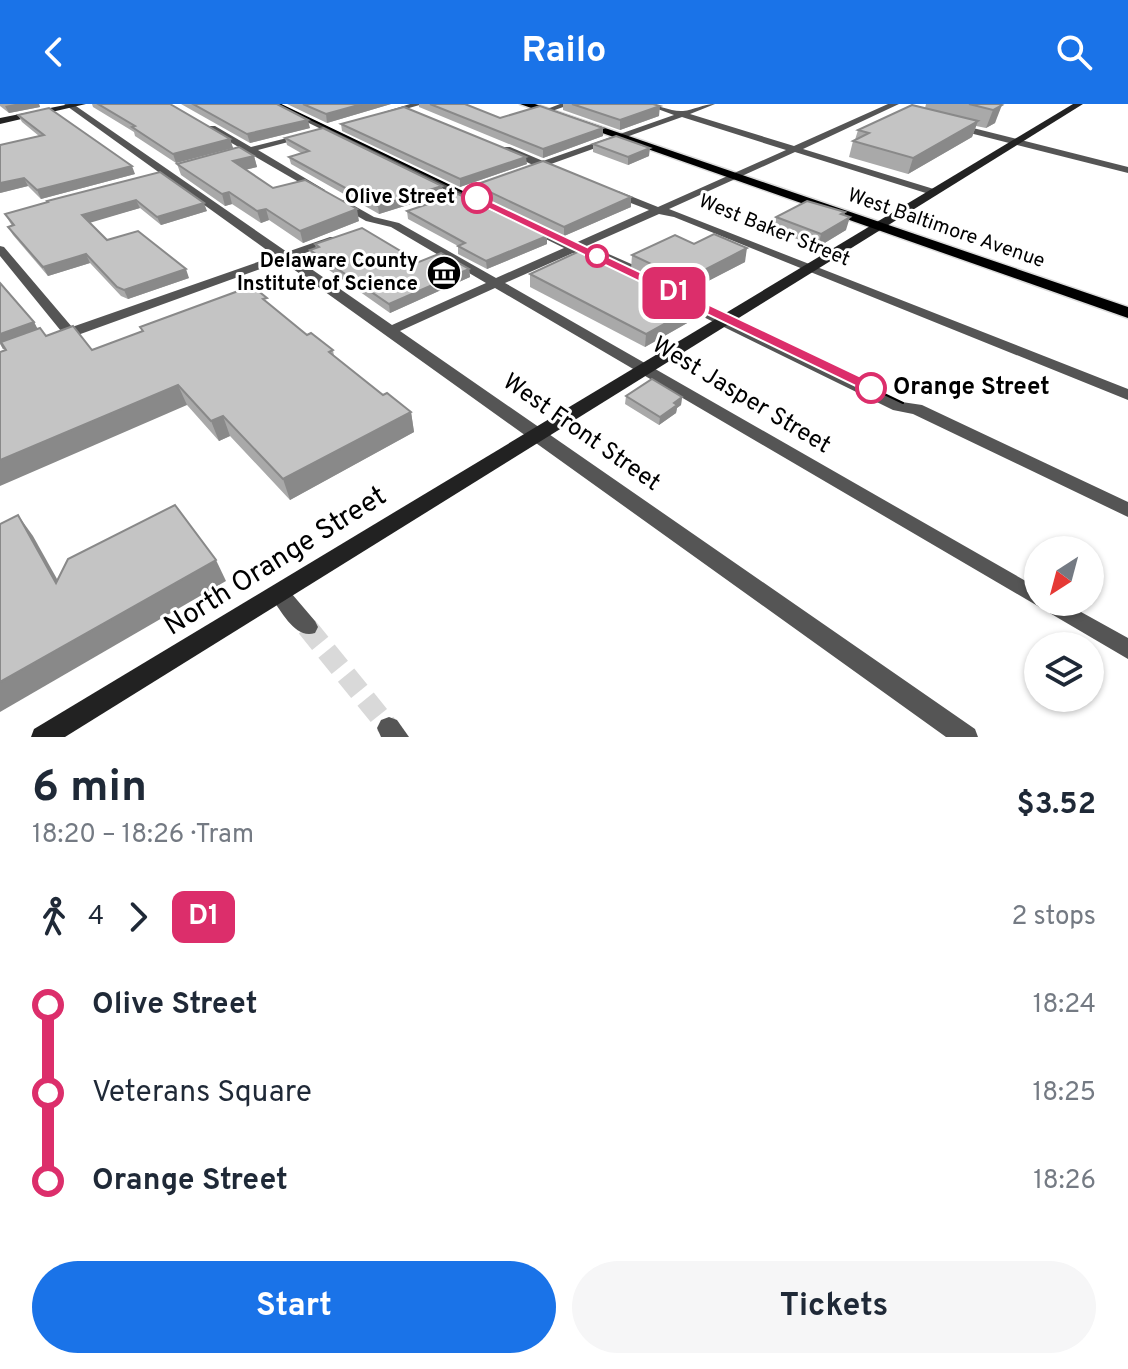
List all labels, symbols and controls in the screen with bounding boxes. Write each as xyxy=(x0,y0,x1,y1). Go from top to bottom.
text: Railo xyxy=(521,29,607,75)
icon: back xyxy=(32,30,76,74)
icon: search xyxy=(1052,30,1096,74)
marker: Olive Street xyxy=(462,183,492,213)
street label: West Baltimore Avenue xyxy=(844,183,1048,275)
place label: Olive Street xyxy=(345,185,455,211)
street label: West Baker Street xyxy=(695,189,853,273)
unlabelled marker xyxy=(586,245,608,267)
place label: Delaware County Institute of Science xyxy=(237,249,418,298)
museum icon: Delaware County Institute of Science xyxy=(425,254,463,292)
line badge: D1 xyxy=(638,267,710,319)
text: D1 xyxy=(658,275,690,311)
street label: West Jasper Street xyxy=(646,331,836,461)
street label: West Front Street xyxy=(496,367,666,499)
marker: Orange Street xyxy=(856,373,886,403)
place label: Orange Street xyxy=(893,373,1050,403)
street label: North Orange Street xyxy=(158,479,394,645)
north arrow xyxy=(1024,536,1104,616)
map controls xyxy=(1024,536,1104,712)
button: layers xyxy=(1024,632,1104,712)
text: 6 min xyxy=(32,761,147,817)
text: $3.52 xyxy=(1017,787,1096,824)
text: 18:20 – 18:26 · Tram xyxy=(32,819,254,852)
icon: walk xyxy=(32,895,76,939)
icon: forward xyxy=(116,895,160,939)
text: D1 xyxy=(188,899,219,935)
text: 4 xyxy=(88,901,104,934)
text: 2 stops xyxy=(1011,901,1096,934)
text: Olive Street xyxy=(92,987,257,1024)
text: 18:24 xyxy=(1033,989,1096,1022)
text: Veterans Square xyxy=(92,1075,312,1112)
text: 18:25 xyxy=(1033,1077,1096,1110)
text: Orange Street xyxy=(92,1163,288,1200)
text: 18:26 xyxy=(1033,1165,1096,1198)
button: Start xyxy=(32,1261,556,1353)
button: Tickets xyxy=(572,1261,1096,1353)

